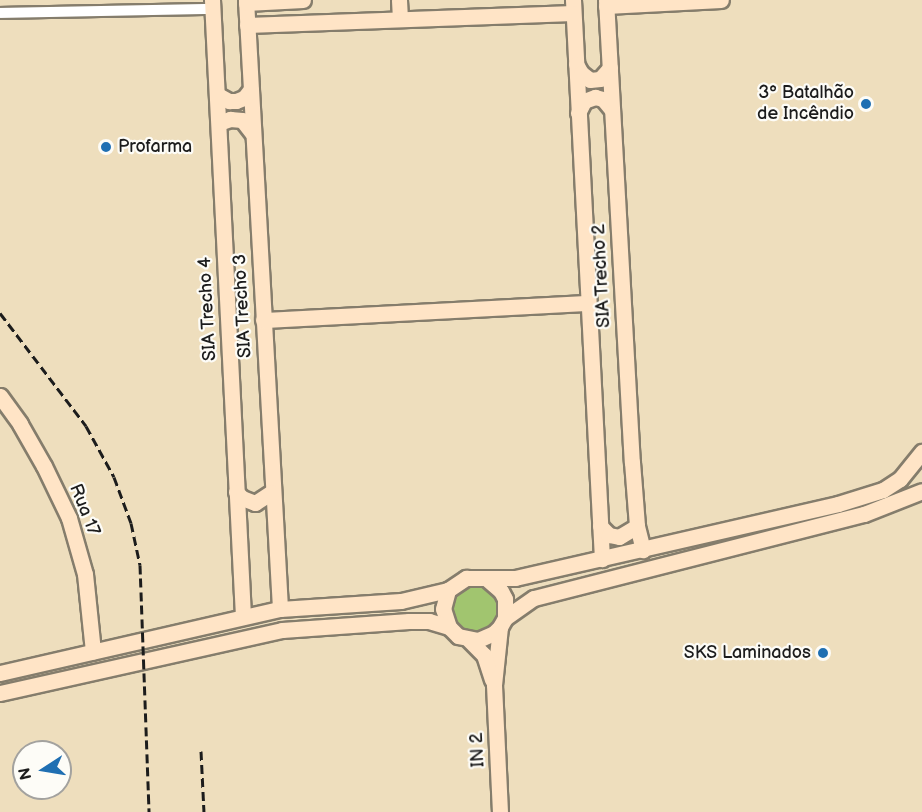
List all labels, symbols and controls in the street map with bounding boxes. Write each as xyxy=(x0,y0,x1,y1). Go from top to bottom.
place label: 3º Batalhão de Incêndio xyxy=(757,83,854,125)
marker: 3º Batalhão de Incêndio xyxy=(859,97,873,111)
place label: Profarma xyxy=(118,136,192,158)
marker: Profarma xyxy=(99,140,113,154)
street label: SIA Trecho 2 xyxy=(588,223,616,329)
street label: SIA Trecho 3 xyxy=(229,253,257,359)
street label: SIA Trecho 4 xyxy=(194,256,222,362)
street label: Rua 17 xyxy=(64,481,104,539)
place label: SKS Laminados xyxy=(684,642,811,664)
marker: SKS Laminados xyxy=(816,646,830,660)
street label: IN 2 xyxy=(466,732,490,768)
north arrow xyxy=(12,740,72,800)
text: N xyxy=(15,766,36,781)

